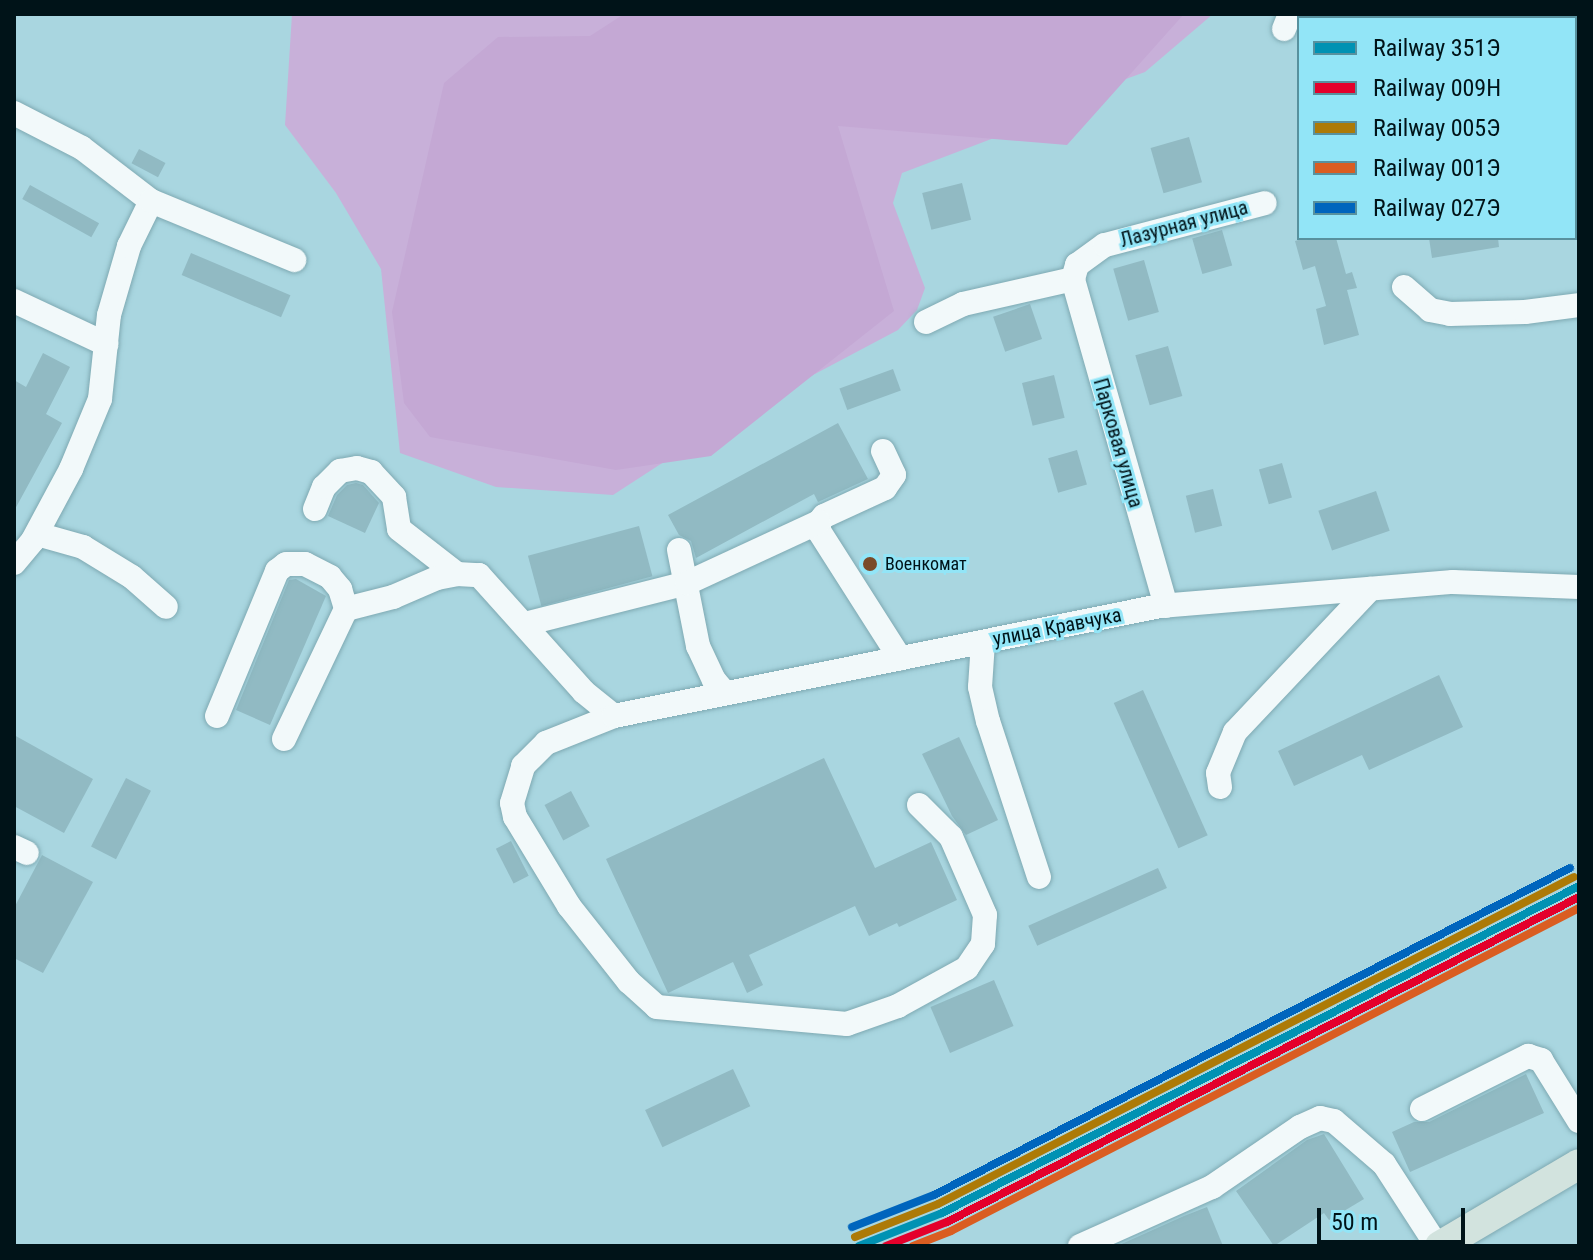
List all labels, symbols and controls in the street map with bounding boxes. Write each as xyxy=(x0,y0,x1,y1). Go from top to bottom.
legend xyxy=(1297,16,1577,240)
text: Railway 351Э xyxy=(1373,34,1500,62)
text: Railway 009Н xyxy=(1373,74,1501,102)
text: Railway 005Э xyxy=(1373,114,1500,142)
text: Railway 001Э xyxy=(1373,154,1500,182)
text: Railway 027Э xyxy=(1373,194,1500,222)
street label: Лазурная улица xyxy=(1117,195,1251,253)
street label: Парковая улица xyxy=(1088,375,1148,511)
place label: Военкомат xyxy=(885,553,967,575)
marker: Военкомат xyxy=(862,556,878,572)
street label: улица Кравчука xyxy=(991,603,1123,651)
scale bar xyxy=(1321,1192,1469,1242)
text: 50 m xyxy=(1331,1208,1378,1236)

